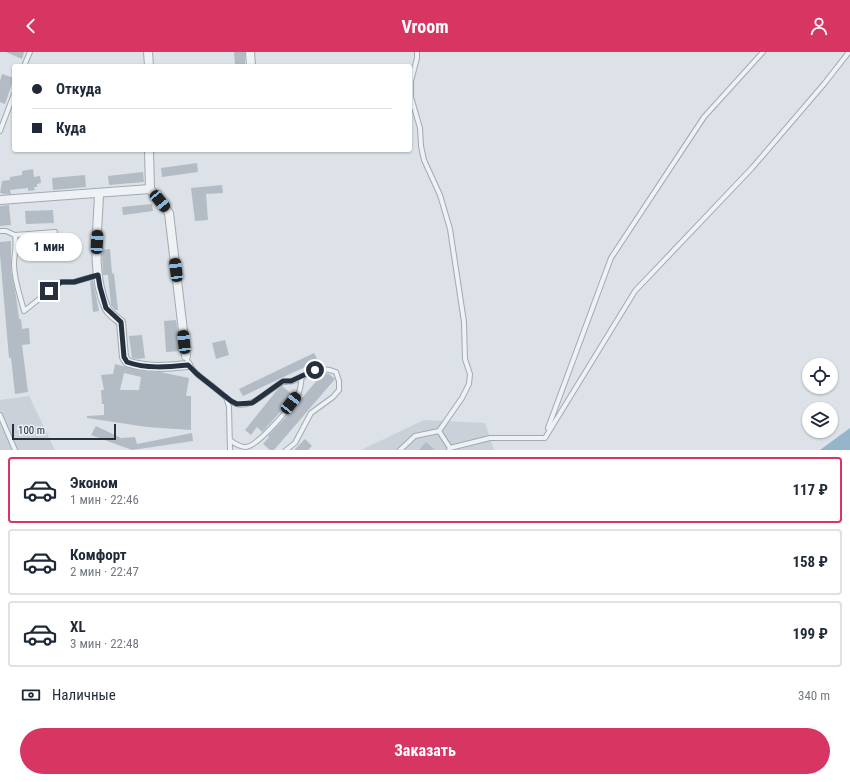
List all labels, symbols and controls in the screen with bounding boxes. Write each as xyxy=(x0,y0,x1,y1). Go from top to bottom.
icon: back xyxy=(20,15,42,37)
icon: person xyxy=(808,15,830,37)
text: Vroom xyxy=(401,16,449,37)
text: Откуда xyxy=(56,80,101,98)
text: Куда xyxy=(56,119,86,137)
car xyxy=(148,188,172,214)
car xyxy=(90,230,104,254)
callout: 1 мин xyxy=(16,233,82,261)
text: 1 мин xyxy=(33,239,65,254)
car xyxy=(169,257,183,283)
route end xyxy=(40,282,58,300)
car xyxy=(177,329,191,355)
map controls xyxy=(802,358,838,438)
button: locate xyxy=(802,358,838,394)
route start xyxy=(306,361,324,379)
car xyxy=(279,390,303,416)
button: layers xyxy=(802,402,838,438)
scale bar xyxy=(12,422,116,441)
text: 100 m xyxy=(18,424,45,437)
icon: car xyxy=(22,472,58,508)
text: Эконом xyxy=(70,474,118,492)
text: 117 ₽ xyxy=(792,481,828,499)
text: 1 мин · 22:46 xyxy=(70,492,139,507)
icon: car xyxy=(22,544,58,580)
text: Комфорт xyxy=(70,546,127,564)
text: 158 ₽ xyxy=(792,553,828,571)
text: 2 мин · 22:47 xyxy=(70,564,139,579)
icon: car xyxy=(22,616,58,652)
text: XL xyxy=(70,618,86,636)
text: 199 ₽ xyxy=(792,625,828,643)
text: 3 мин · 22:48 xyxy=(70,636,139,651)
icon: cash xyxy=(20,684,42,706)
text: Наличные xyxy=(52,686,116,704)
text: 340 m xyxy=(798,688,830,703)
button: Заказать xyxy=(20,728,830,774)

